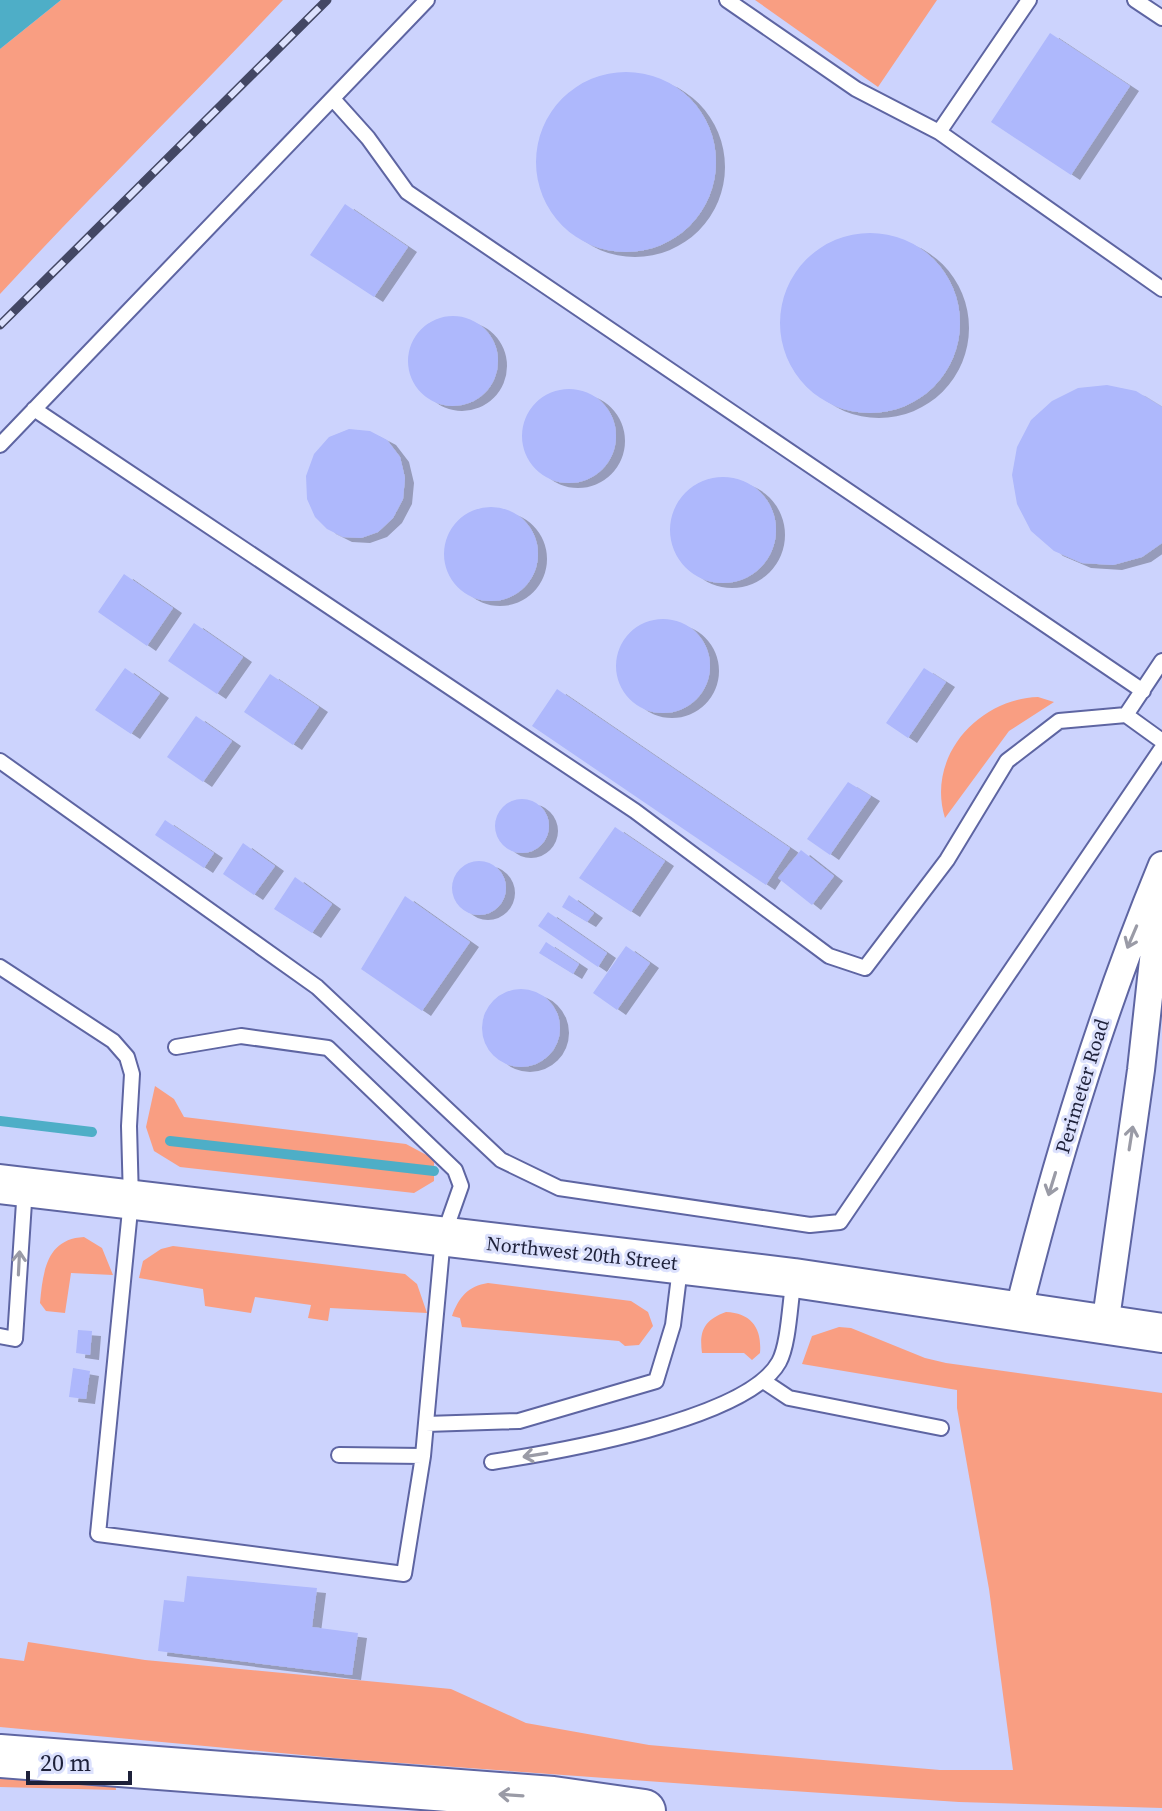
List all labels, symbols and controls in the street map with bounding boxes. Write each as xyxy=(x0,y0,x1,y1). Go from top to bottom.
one-way arrow xyxy=(1124,924,1138,949)
street label: Perimeter Road xyxy=(1048,1015,1116,1157)
one-way arrow xyxy=(1124,1126,1139,1151)
one-way arrow xyxy=(1044,1171,1058,1196)
street label: Northwest 20th Street xyxy=(485,1229,679,1277)
one-way arrow xyxy=(11,1250,26,1277)
one-way arrow xyxy=(523,1449,548,1464)
scale bar xyxy=(28,1735,130,1785)
text: 20 m xyxy=(40,1746,91,1779)
one-way arrow xyxy=(498,1787,525,1802)

